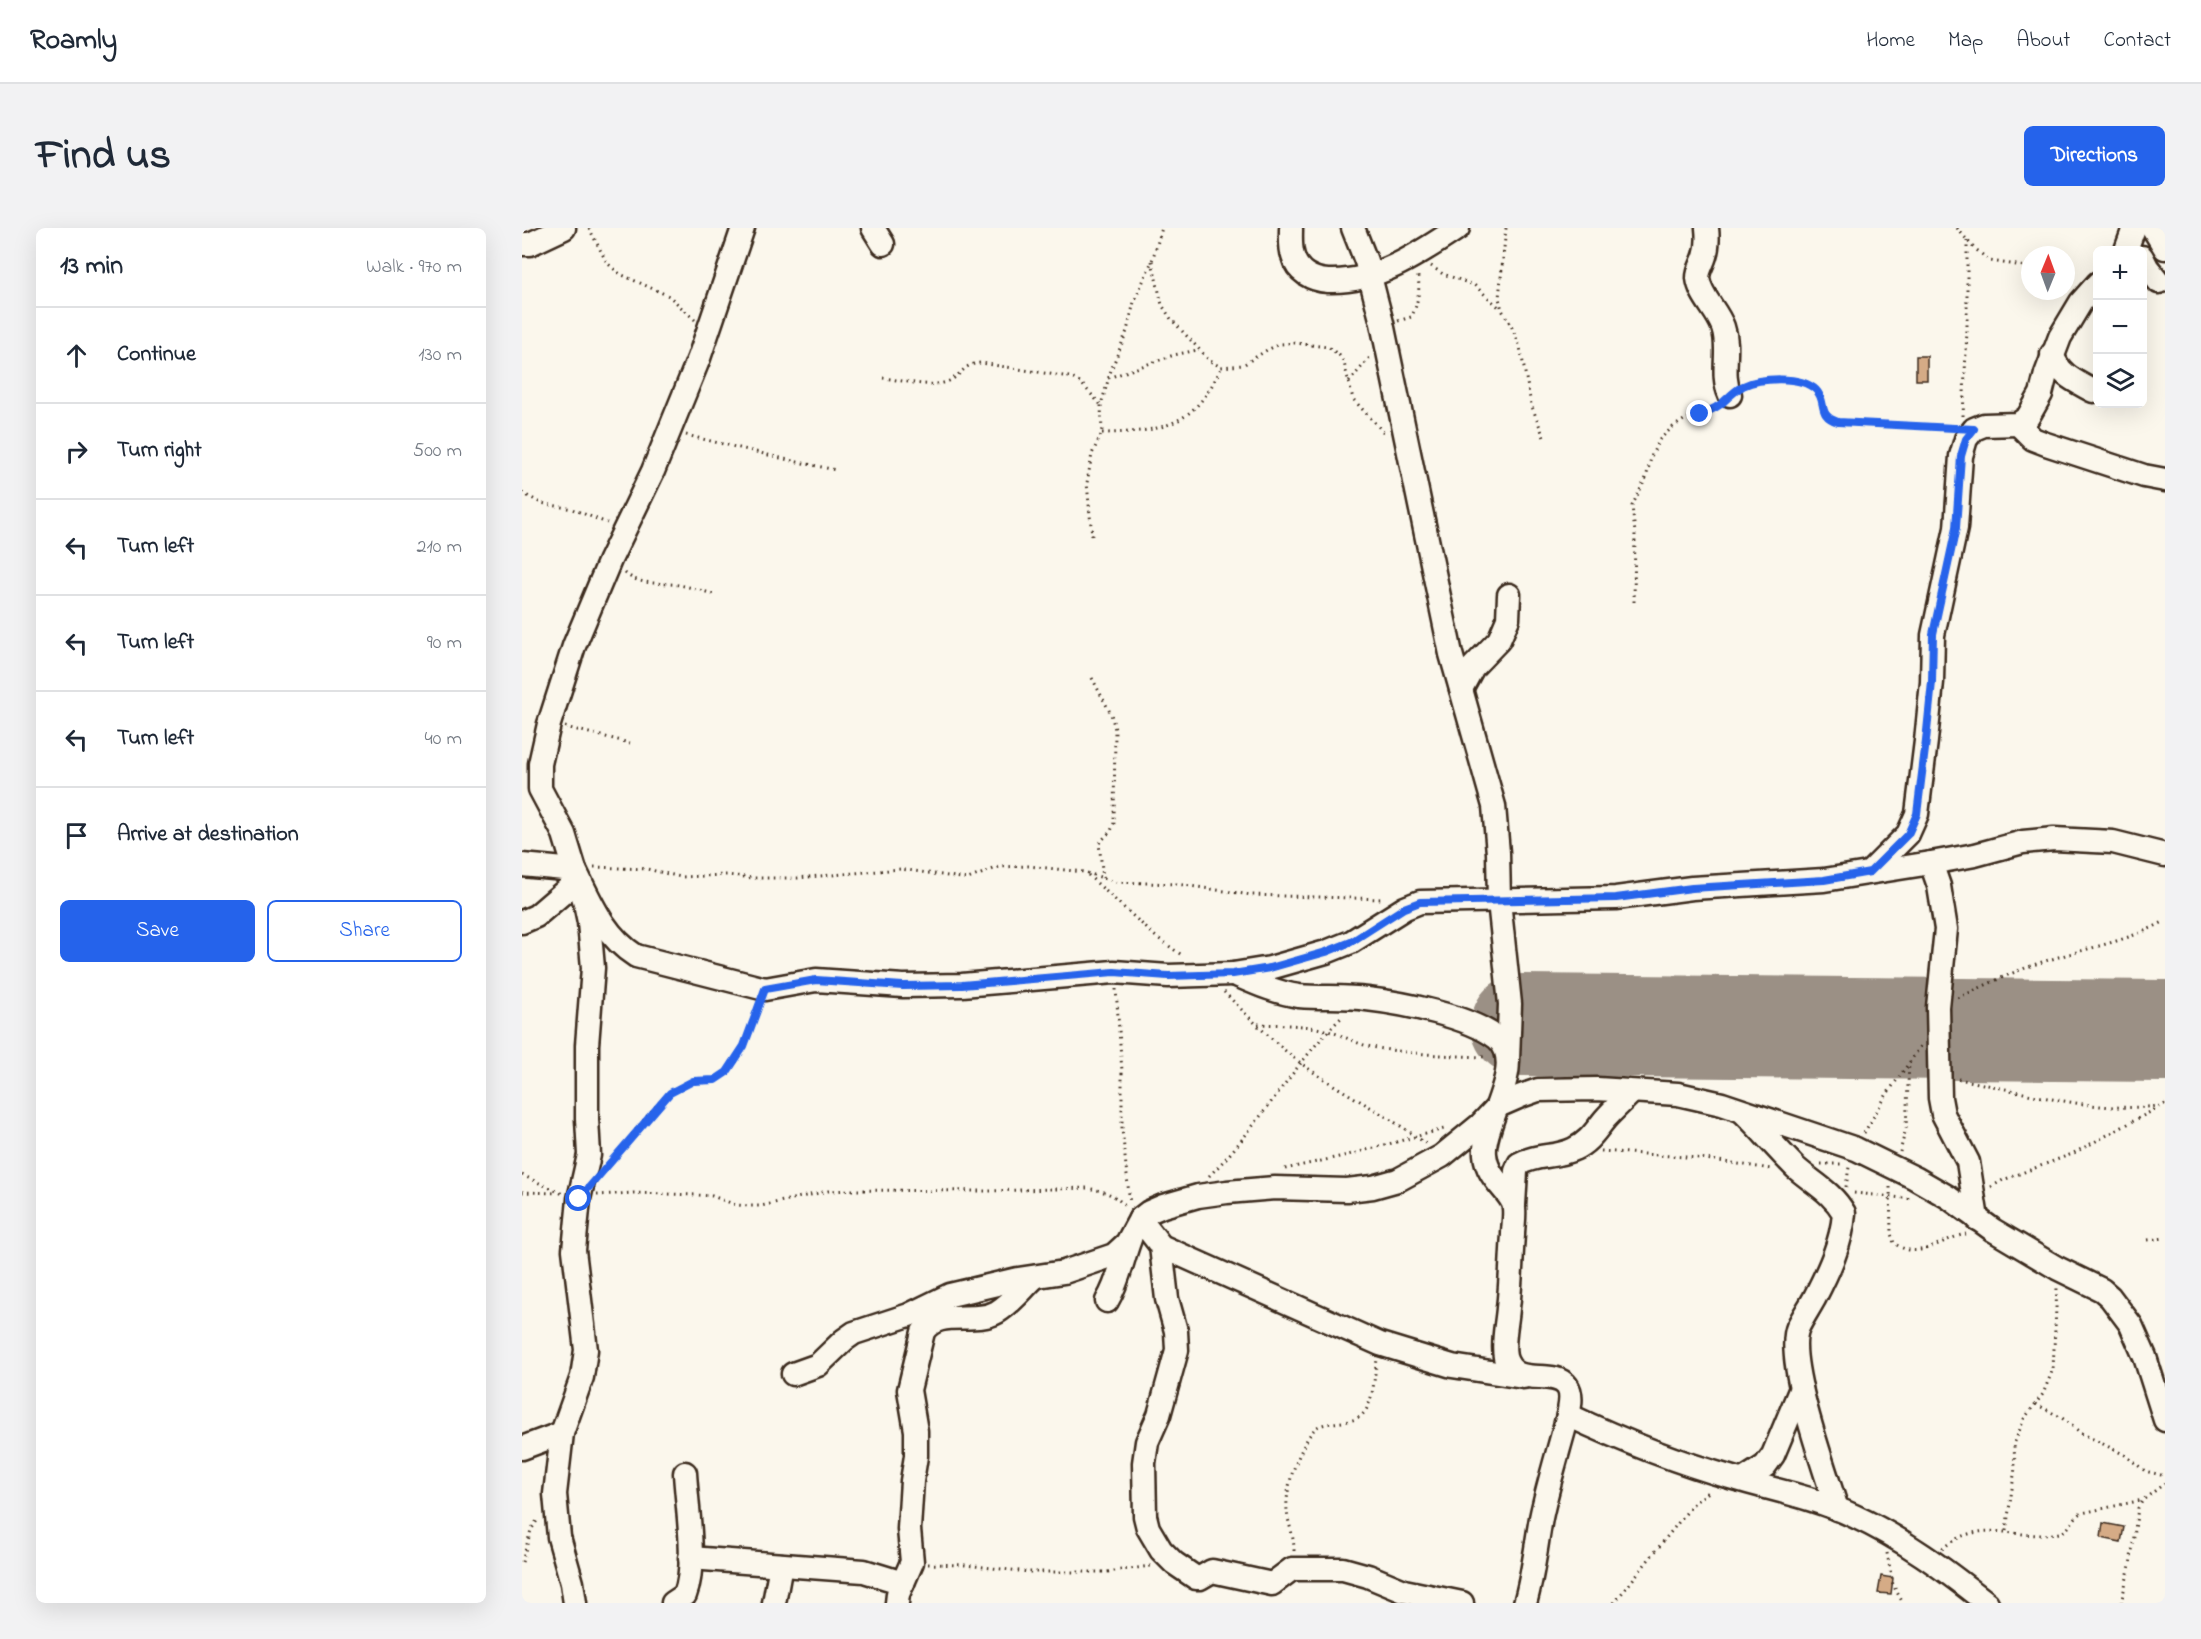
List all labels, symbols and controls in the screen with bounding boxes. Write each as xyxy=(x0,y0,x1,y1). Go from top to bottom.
text: Roamly xyxy=(30,21,117,62)
text: Home xyxy=(1866,26,1915,56)
text: Map xyxy=(1948,26,1983,56)
text: About xyxy=(2016,26,2070,56)
text: Contact xyxy=(2103,26,2171,56)
text: Find us xyxy=(36,126,171,187)
button: Directions xyxy=(2024,126,2165,186)
north arrow xyxy=(2021,246,2075,300)
map controls xyxy=(2093,246,2147,408)
button: + xyxy=(2093,246,2147,300)
text: 13 min xyxy=(60,248,123,286)
text: Walk · 970 m xyxy=(366,253,462,282)
button: − xyxy=(2093,300,2147,354)
icon: ahead xyxy=(60,339,93,372)
text: Continue xyxy=(117,339,196,371)
text: 130 m xyxy=(418,341,462,370)
button: layers xyxy=(2093,354,2147,408)
route end xyxy=(1686,400,1712,426)
icon: right xyxy=(60,435,93,468)
text: Turn right xyxy=(117,435,202,467)
text: 500 m xyxy=(413,437,462,466)
icon: left xyxy=(60,531,93,564)
text: Turn left xyxy=(117,531,194,563)
text: 210 m xyxy=(417,533,462,562)
icon: left xyxy=(60,627,93,660)
text: Turn left xyxy=(117,627,194,659)
text: 90 m xyxy=(427,629,462,658)
icon: left xyxy=(60,723,93,756)
text: Turn left xyxy=(117,723,194,755)
text: 40 m xyxy=(425,725,462,754)
icon: arrive xyxy=(60,819,93,852)
text: Arrive at destination xyxy=(117,819,299,851)
button: Save xyxy=(60,900,255,962)
button: Share xyxy=(267,900,462,962)
route start xyxy=(565,1185,591,1211)

